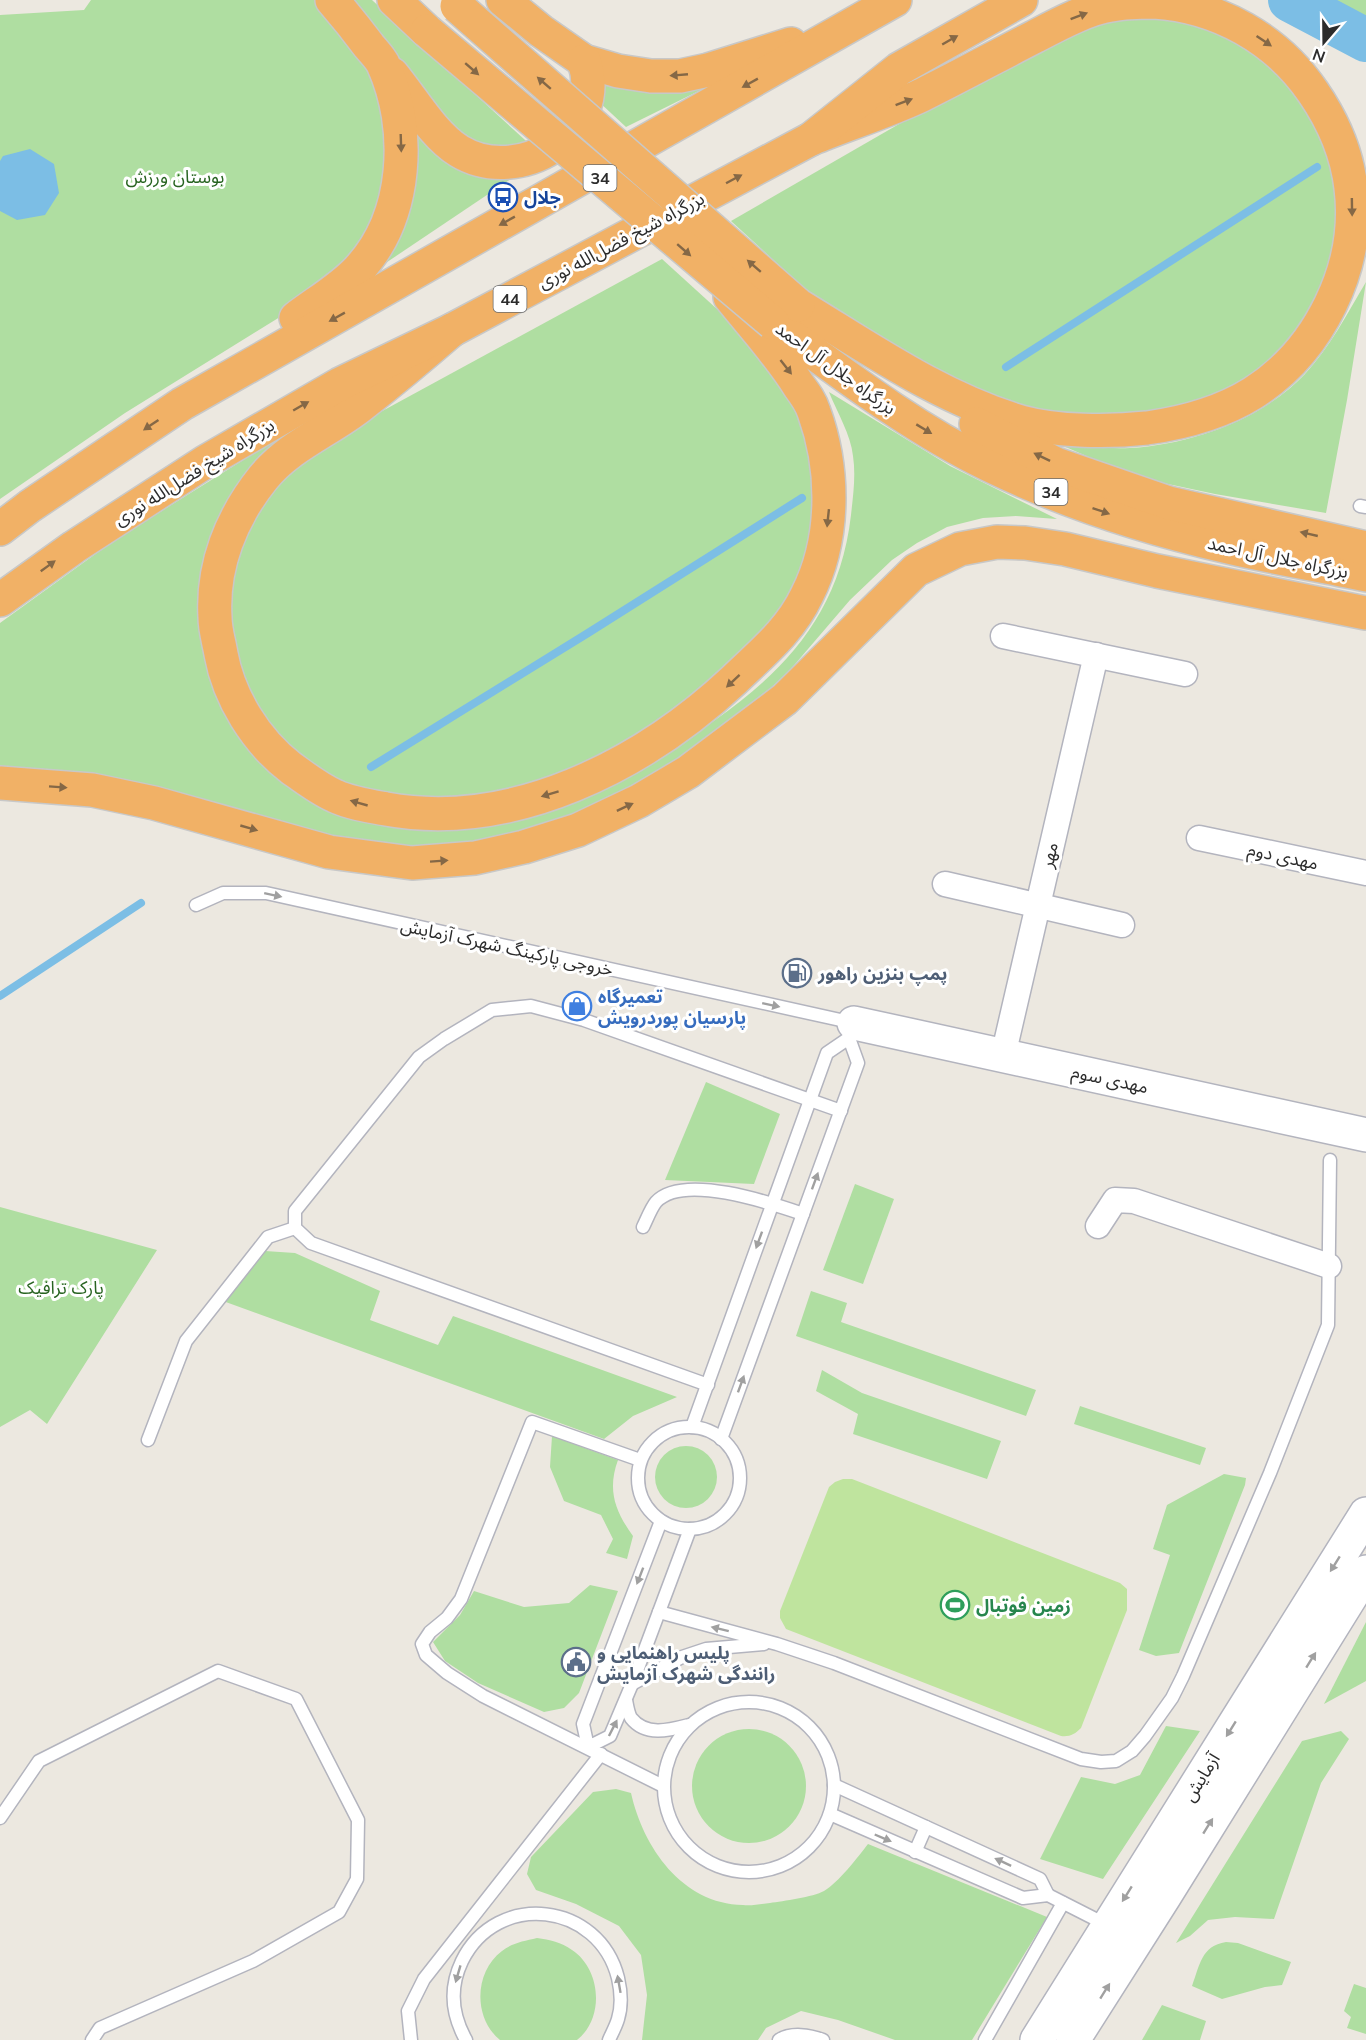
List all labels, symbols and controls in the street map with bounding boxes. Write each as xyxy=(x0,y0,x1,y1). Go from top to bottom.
one-way arrow xyxy=(1070,11,1088,20)
north arrow xyxy=(1294,12,1354,72)
one-way arrow xyxy=(942,35,959,45)
one-way arrow xyxy=(1256,35,1272,46)
text: N xyxy=(1310,45,1328,68)
one-way arrow xyxy=(464,62,480,75)
one-way arrow xyxy=(669,70,688,80)
one-way arrow xyxy=(536,76,552,89)
one-way arrow xyxy=(741,78,758,88)
one-way arrow xyxy=(896,97,914,107)
one-way arrow xyxy=(397,133,406,152)
park label: بوستان ورزش xyxy=(126,165,224,188)
road number: 34 xyxy=(584,165,616,191)
one-way arrow xyxy=(726,174,743,184)
bus stop icon: جلال xyxy=(487,181,519,213)
place label: جلال xyxy=(524,186,561,209)
street label: بزرگراه شیخ فضل‌الله نوری xyxy=(534,186,709,295)
one-way arrow xyxy=(1347,197,1357,216)
one-way arrow xyxy=(499,215,515,226)
one-way arrow xyxy=(676,243,691,256)
one-way arrow xyxy=(747,260,762,273)
road number: 44 xyxy=(494,286,526,312)
one-way arrow xyxy=(329,311,345,322)
street label: بزرگراه جلال آل احمد xyxy=(771,317,901,419)
one-way arrow xyxy=(780,359,793,375)
one-way arrow xyxy=(293,401,310,411)
street label: بزرگراه شیخ فضل‌الله نوری xyxy=(109,413,280,533)
one-way arrow xyxy=(142,420,159,431)
one-way arrow xyxy=(916,424,932,435)
one-way arrow xyxy=(1033,452,1050,461)
road number: 34 xyxy=(1034,479,1068,505)
one-way arrow xyxy=(1092,507,1110,517)
one-way arrow xyxy=(823,509,832,528)
one-way arrow xyxy=(1300,529,1318,539)
street label: بزرگراه جلال آل احمد xyxy=(1206,531,1350,583)
one-way arrow xyxy=(39,560,55,572)
one-way arrow xyxy=(725,674,740,688)
one-way arrow xyxy=(49,783,68,792)
one-way arrow xyxy=(541,790,559,799)
one-way arrow xyxy=(350,798,368,808)
one-way arrow xyxy=(617,803,634,812)
one-way arrow xyxy=(240,824,258,833)
street label: مهدی دوم xyxy=(1245,837,1321,878)
street label: مهر xyxy=(1035,840,1063,871)
one-way arrow xyxy=(430,856,449,865)
one-way arrow xyxy=(263,891,282,900)
street label: خروجی پارکینگ شهرک آزمایش xyxy=(399,913,615,981)
fuel station icon: پمپ بنزین راهور xyxy=(781,957,813,989)
place label: پمپ بنزین راهور xyxy=(817,962,947,986)
place label: تعمیرگاه پارسیان پوردرویش xyxy=(598,985,746,1029)
shop icon: تعمیرگاه پارسیان پوردرویش xyxy=(561,990,593,1022)
one-way arrow xyxy=(761,1001,780,1010)
street label: مهدی سوم xyxy=(1069,1060,1150,1101)
one-way arrow xyxy=(811,1172,821,1190)
one-way arrow xyxy=(754,1232,764,1250)
park label: پارک ترافیک xyxy=(18,1276,104,1299)
one-way arrow xyxy=(736,1375,746,1393)
one-way arrow xyxy=(1329,1556,1340,1572)
one-way arrow xyxy=(635,1567,645,1585)
sports icon: زمین فوتبال xyxy=(939,1589,971,1621)
place label: زمین فوتبال xyxy=(976,1594,1071,1617)
one-way arrow xyxy=(711,1624,729,1634)
place label: پلیس راهنمایی و رانندگی شهرک آزمایش xyxy=(597,1641,775,1685)
public building icon: پلیس راهنمایی و رانندگی شهرک آزمایش xyxy=(560,1646,592,1678)
one-way arrow xyxy=(1305,1652,1316,1668)
one-way arrow xyxy=(607,1719,617,1737)
one-way arrow xyxy=(1226,1721,1237,1737)
street label: آزمایش xyxy=(1177,1748,1225,1806)
one-way arrow xyxy=(1203,1818,1214,1834)
one-way arrow xyxy=(875,1833,892,1842)
one-way arrow xyxy=(994,1857,1012,1866)
one-way arrow xyxy=(1122,1886,1133,1902)
one-way arrow xyxy=(453,1966,462,1984)
one-way arrow xyxy=(614,1974,623,1993)
one-way arrow xyxy=(1099,1983,1110,1999)

